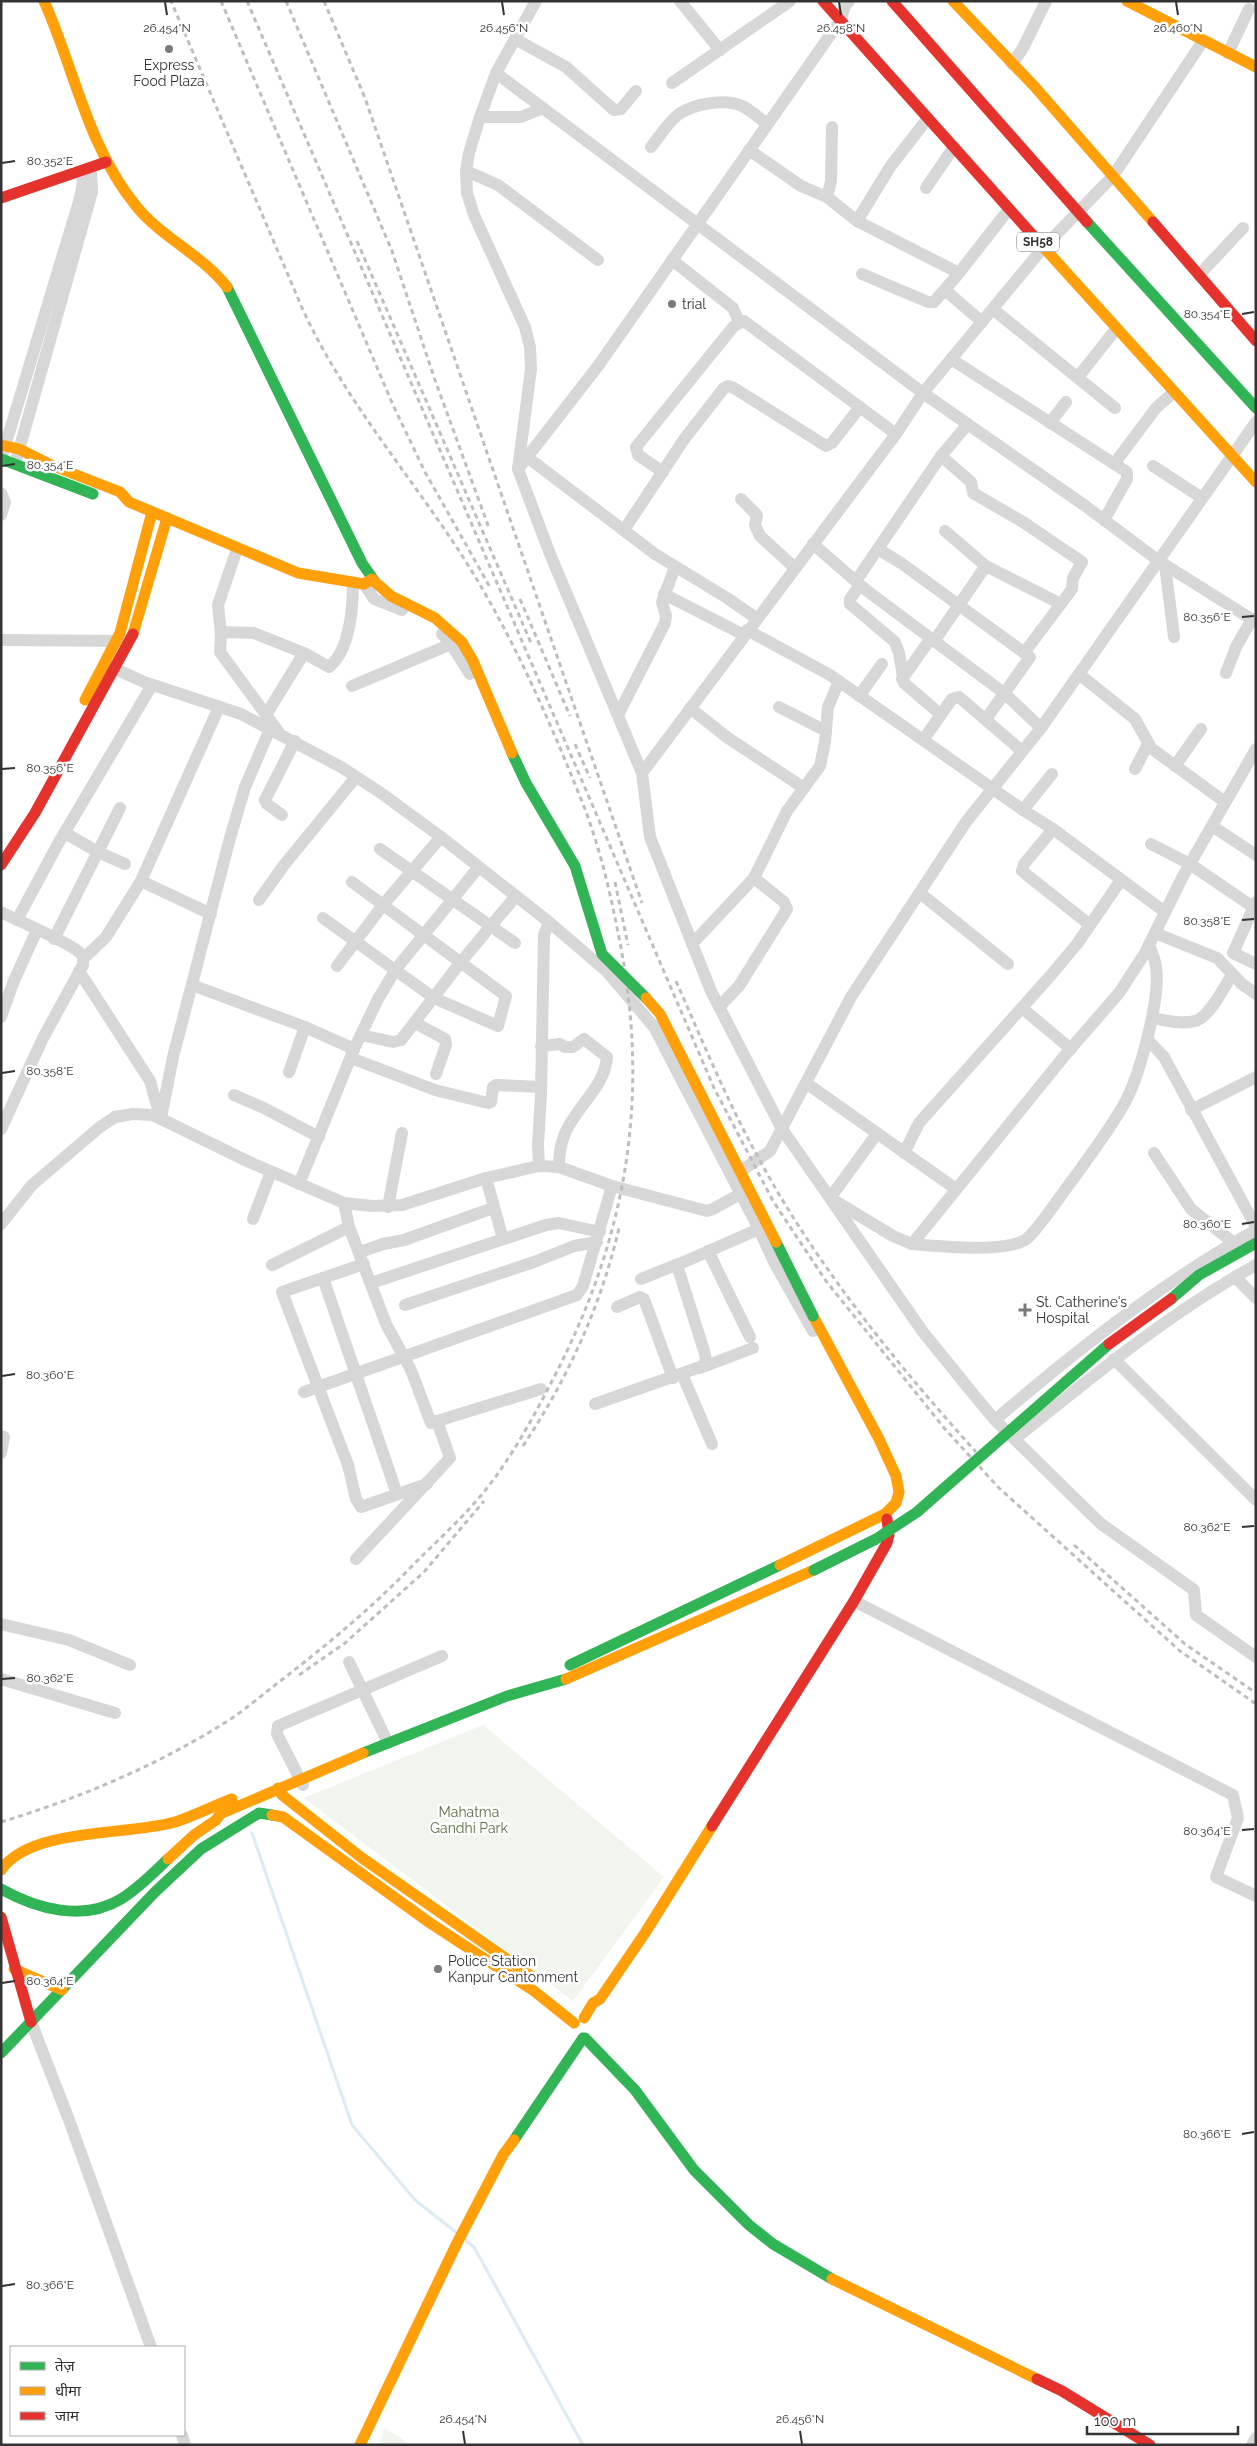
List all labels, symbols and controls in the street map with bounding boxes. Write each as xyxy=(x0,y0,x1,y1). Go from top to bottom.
text: 26.454°N xyxy=(143,21,191,35)
text: 26.456°N xyxy=(480,21,528,35)
text: 26.458°N xyxy=(817,21,865,35)
text: 26.460°N xyxy=(1153,21,1203,35)
marker: Express Food Plaza xyxy=(163,43,175,55)
place label: Express Food Plaza xyxy=(133,57,205,89)
text: 80.352°E xyxy=(27,154,73,168)
road number: SH58 xyxy=(1017,232,1059,252)
place label: trial xyxy=(682,296,706,312)
marker: trial xyxy=(666,298,678,310)
text: 80.354°E xyxy=(1184,307,1230,321)
text: 80.354°E xyxy=(27,458,73,472)
text: 80.356°E xyxy=(1183,610,1231,624)
text: 80.356°E xyxy=(26,761,74,775)
text: 80.358°E xyxy=(1183,914,1231,928)
text: 80.358°E xyxy=(26,1064,74,1078)
text: 80.360°E xyxy=(1183,1217,1231,1231)
place label: St. Catherine's Hospital xyxy=(1036,1294,1127,1326)
marker: St. Catherine's Hospital xyxy=(1018,1303,1032,1317)
text: 80.360°E xyxy=(26,1368,74,1382)
text: 80.362°E xyxy=(1184,1520,1230,1534)
text: 80.362°E xyxy=(27,1671,73,1685)
park label: Mahatma Gandhi Park xyxy=(430,1804,509,1836)
text: 80.364°E xyxy=(1183,1824,1231,1838)
place label: Police Station Kanpur Cantonment xyxy=(448,1953,578,1985)
marker: Police Station Kanpur Cantonment xyxy=(432,1963,444,1975)
text: 80.364°E xyxy=(26,1974,74,1988)
text: 80.366°E xyxy=(1183,2127,1231,2141)
text: 80.366°E xyxy=(26,2278,74,2292)
legend xyxy=(10,2346,185,2436)
text: तेज़ xyxy=(55,2357,76,2375)
text: धीमा xyxy=(55,2382,82,2400)
scale bar xyxy=(1087,2404,1238,2436)
text: जाम xyxy=(55,2407,80,2425)
text: 26.454°N xyxy=(439,2412,487,2426)
text: 26.456°N xyxy=(776,2412,824,2426)
text: 100 m xyxy=(1094,2412,1136,2430)

